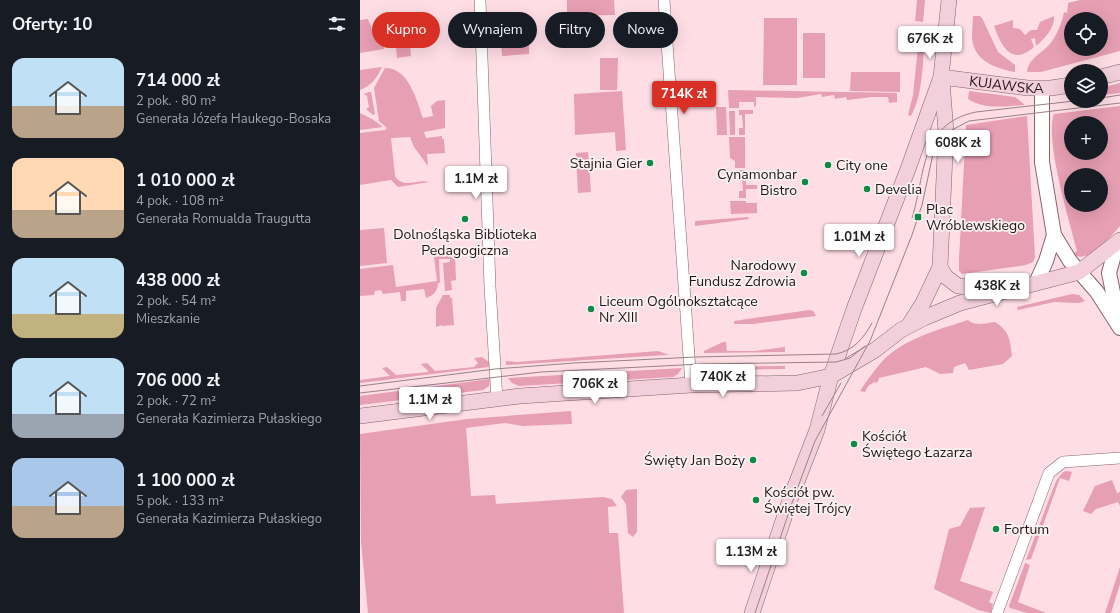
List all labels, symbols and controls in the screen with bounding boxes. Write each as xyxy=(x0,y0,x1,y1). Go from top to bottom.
chip: Kupno xyxy=(372,12,440,48)
chip: Wynajem xyxy=(448,12,537,48)
chip: Filtry xyxy=(545,12,605,48)
chip: Nowe xyxy=(613,12,678,48)
map controls xyxy=(1064,12,1108,212)
button: locate xyxy=(1064,12,1108,56)
text: Oferty: 10 xyxy=(12,13,92,36)
icon: filters xyxy=(326,13,348,35)
pin: 676K zł xyxy=(893,26,967,60)
text: 676K zł xyxy=(907,30,953,48)
button: layers xyxy=(1064,64,1108,108)
text: 714 000 zł xyxy=(136,69,220,92)
street label: KUJAWSKA xyxy=(968,71,1044,98)
icon: home xyxy=(44,74,92,122)
pin: 714K zł xyxy=(647,81,721,115)
text: 714K zł xyxy=(661,85,707,103)
text: 2 pok. · 80 m² xyxy=(136,92,216,110)
text: Generała Józefa Haukego-Bosaka xyxy=(136,110,331,128)
button: + xyxy=(1064,116,1108,160)
pin: 608K zł xyxy=(921,130,995,164)
text: 608K zł xyxy=(935,134,981,152)
place label: Stajnia Gier xyxy=(570,154,642,173)
place label: City one xyxy=(836,156,888,175)
marker: Stajnia Gier xyxy=(645,158,655,168)
marker: City one xyxy=(823,160,833,170)
place label: Cynamonbar Bistro xyxy=(717,165,797,200)
pin: 1.1M zł xyxy=(439,166,513,200)
button: − xyxy=(1064,168,1108,212)
text: 1 010 000 zł xyxy=(136,169,235,192)
text: 1.1M zł xyxy=(454,170,498,188)
icon: home xyxy=(44,174,92,222)
marker: Cynamonbar Bistro xyxy=(800,177,810,187)
place label: Develia xyxy=(875,180,922,199)
marker: Develia xyxy=(862,184,872,194)
text: 4 pok. · 108 m² xyxy=(136,192,224,210)
place label: Plac Wróblewskiego xyxy=(926,200,1025,235)
text: Generała Romualda Traugutta xyxy=(136,210,311,228)
marker: Plac Wróblewskiego xyxy=(913,212,923,222)
marker: Dolnośląska Biblioteka Pedagogiczna xyxy=(460,214,470,224)
pin: 1.01M zł xyxy=(818,224,900,258)
place label: Dolnośląska Biblioteka Pedagogiczna xyxy=(393,225,537,260)
text: 1.01M zł xyxy=(833,228,885,246)
place label: Narodowy Fundusz Zdrowia xyxy=(689,256,797,291)
marker: Narodowy Fundusz Zdrowia xyxy=(799,268,809,278)
text: 438 000 zł xyxy=(136,269,220,292)
pin: 438K zł xyxy=(960,273,1034,307)
icon: home xyxy=(44,274,92,322)
text: 438K zł xyxy=(974,277,1020,295)
text: 2 pok. · 54 m² xyxy=(136,292,216,310)
place label: Liceum Ogólnokształcące Nr XIII xyxy=(599,292,758,327)
marker: Liceum Ogólnokształcące Nr XIII xyxy=(586,304,596,314)
text: Mieszkanie xyxy=(136,310,200,328)
pin: 740K zł xyxy=(686,364,760,398)
text: 740K zł xyxy=(700,368,746,386)
text: 706 000 zł xyxy=(136,369,220,392)
pin: 706K zł xyxy=(558,371,632,405)
icon: home xyxy=(44,374,92,422)
text: 706K zł xyxy=(572,375,618,393)
pin: 1.1M zł xyxy=(393,387,467,421)
text: 1.1M zł xyxy=(408,391,452,409)
text: 2 pok. · 72 m² xyxy=(136,392,216,410)
text: Generała Kazimierza Pułaskiego xyxy=(136,410,322,428)
place label: Kościół Świętego Łazarza xyxy=(862,427,973,462)
marker: Kościół Świętego Łazarza xyxy=(849,439,859,449)
place label: Święty Jan Boży xyxy=(644,451,746,470)
marker: Święty Jan Boży xyxy=(748,455,758,465)
text: 1 100 000 zł xyxy=(136,469,235,492)
icon: home xyxy=(44,474,92,522)
place label: Kościół pw. Świętej Trójcy xyxy=(764,483,852,518)
text: 5 pok. · 133 m² xyxy=(136,492,224,510)
marker: Kościół pw. Świętej Trójcy xyxy=(751,495,761,505)
text: Generała Kazimierza Pułaskiego xyxy=(136,510,322,528)
place label: Fortum xyxy=(1004,520,1049,539)
marker: Fortum xyxy=(991,524,1001,534)
pin: 1.13M zł xyxy=(710,539,792,573)
text: 1.13M zł xyxy=(725,543,777,561)

